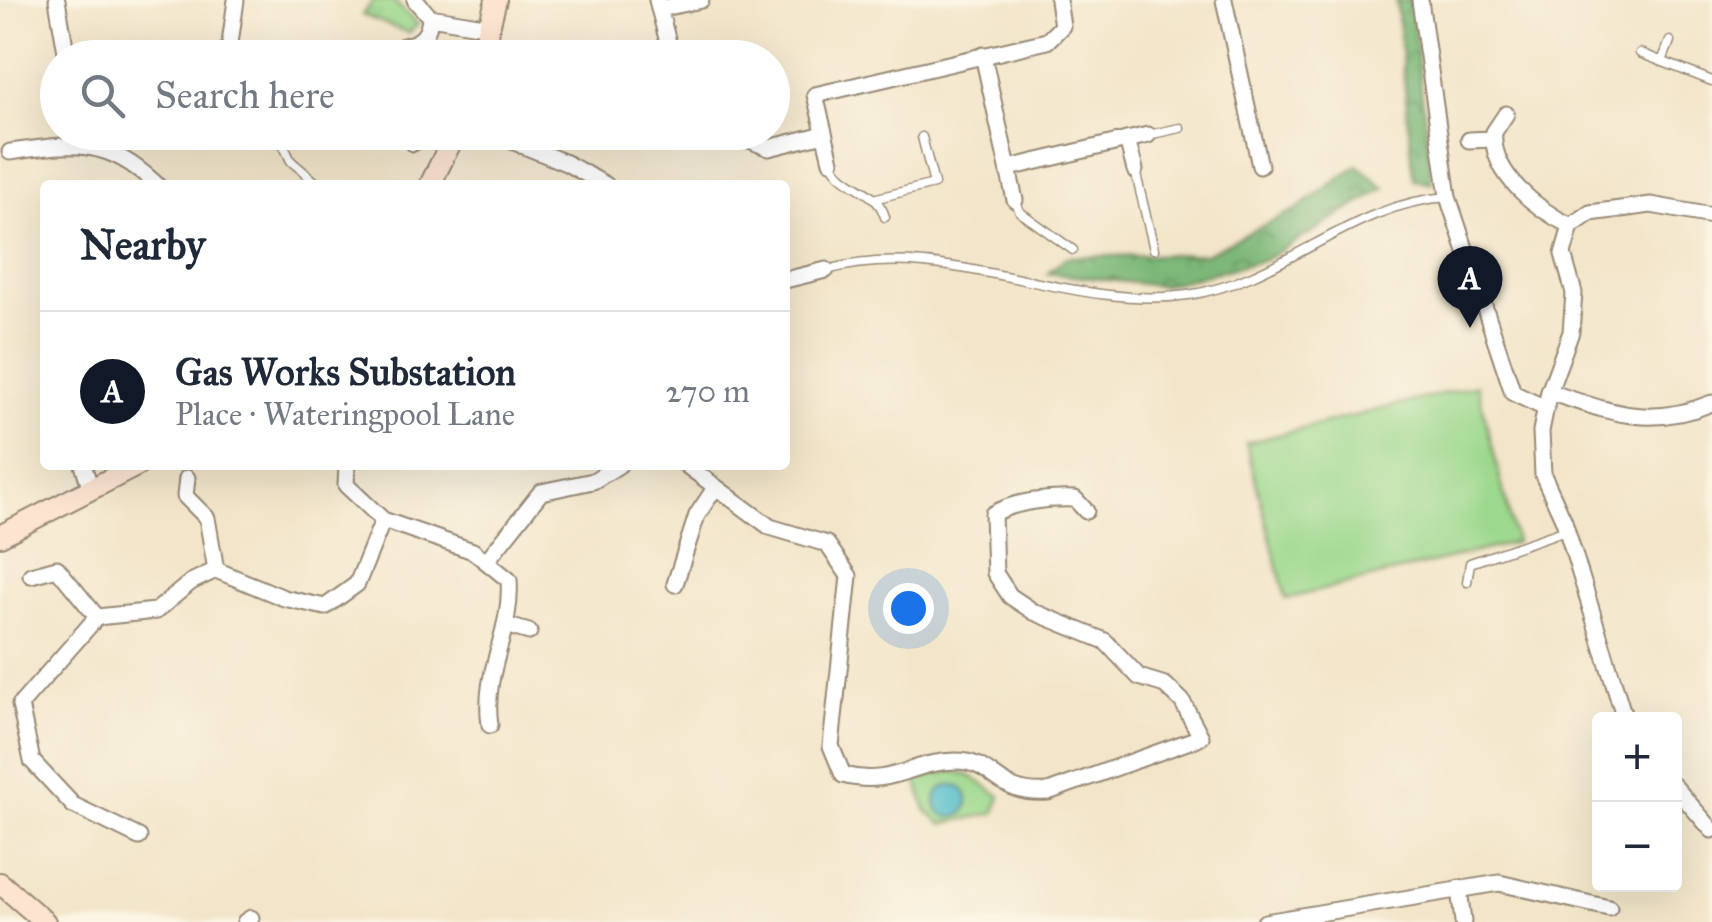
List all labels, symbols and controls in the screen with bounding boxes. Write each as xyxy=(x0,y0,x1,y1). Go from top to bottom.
search box xyxy=(40,40,790,150)
icon: search xyxy=(75,68,130,123)
text: Search here xyxy=(155,72,335,118)
text: Nearby xyxy=(80,219,205,271)
pin: A xyxy=(1438,245,1502,328)
text: Gas Works Substation xyxy=(175,349,516,395)
text: A xyxy=(102,372,123,411)
text: 270 m xyxy=(666,372,750,411)
text: Place · Wateringpool Lane xyxy=(175,395,515,434)
your location xyxy=(883,583,934,634)
map controls xyxy=(1592,712,1682,892)
button: + xyxy=(1592,712,1682,802)
button: − xyxy=(1592,802,1682,892)

